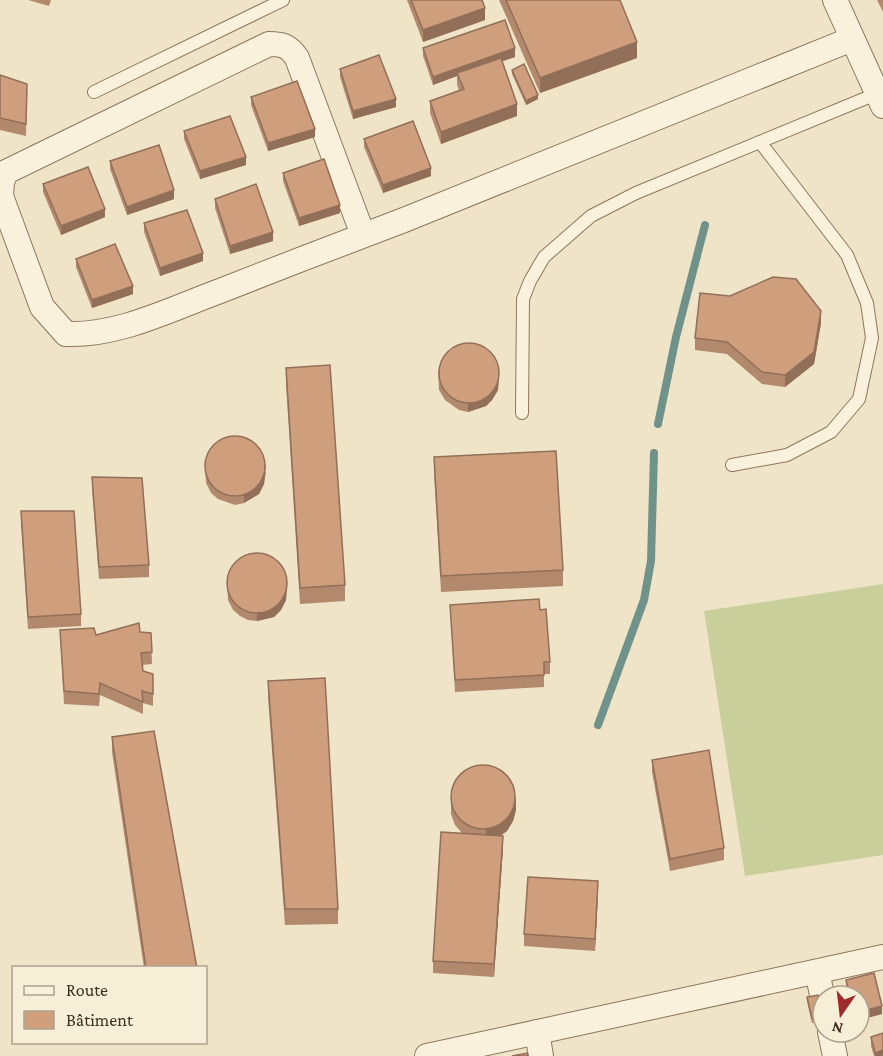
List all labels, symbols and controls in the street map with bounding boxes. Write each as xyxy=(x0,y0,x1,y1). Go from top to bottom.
legend xyxy=(12,966,207,1044)
text: Route xyxy=(66,980,108,1000)
north arrow xyxy=(811,984,871,1044)
text: Bâtiment xyxy=(66,1010,134,1030)
text: N xyxy=(830,1018,845,1038)

